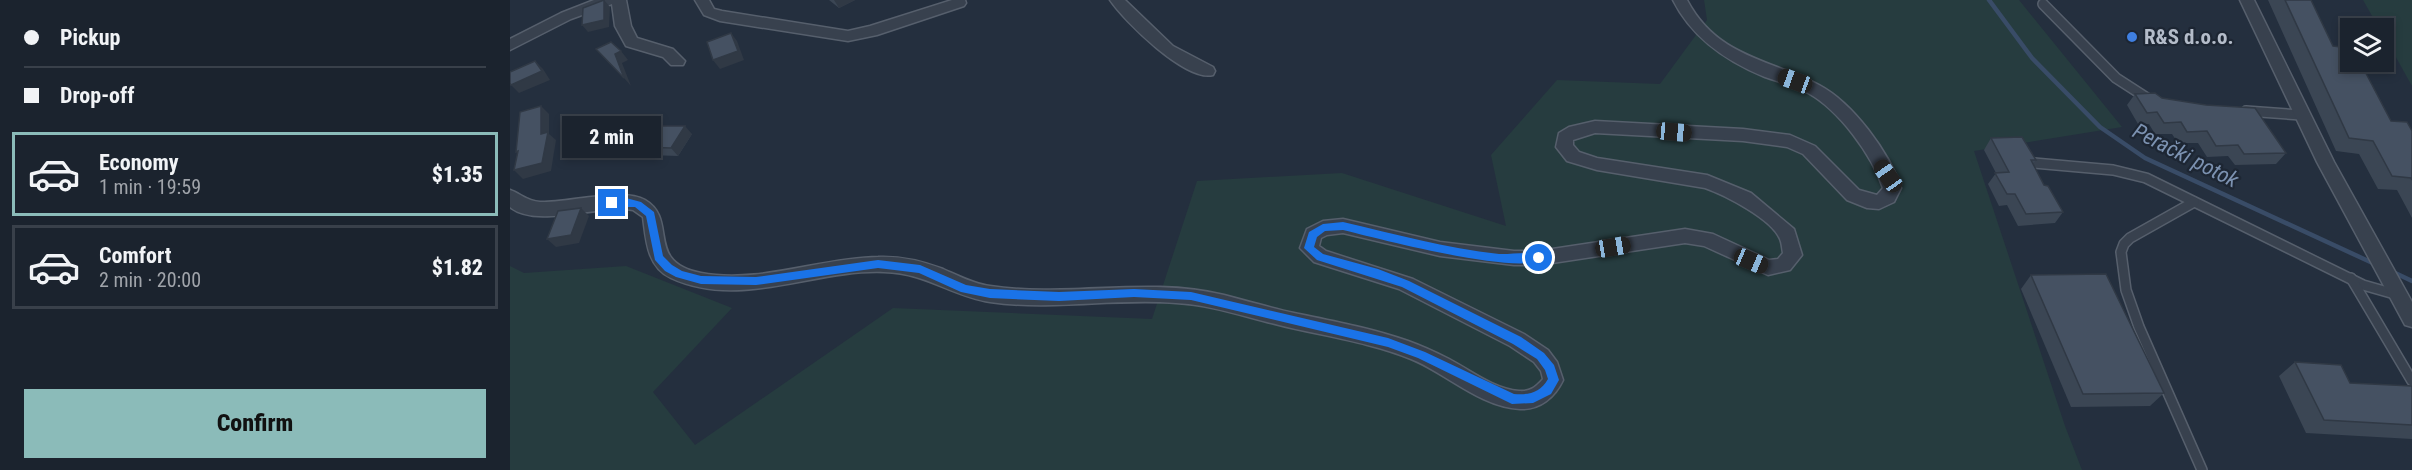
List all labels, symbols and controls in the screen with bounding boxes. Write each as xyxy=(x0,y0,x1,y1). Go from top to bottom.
map controls xyxy=(2340,18,2394,72)
button: layers xyxy=(2340,18,2394,72)
text: Pickup xyxy=(60,25,120,50)
place label: R&S d.o.o. xyxy=(2144,25,2234,49)
marker: R&S d.o.o. xyxy=(2125,30,2139,44)
car xyxy=(1775,66,1815,96)
text: Drop-off xyxy=(60,83,134,108)
callout: 2 min xyxy=(562,116,662,158)
water label: Perački potok xyxy=(2129,118,2243,193)
car xyxy=(1655,121,1693,143)
text: 2 min xyxy=(589,125,634,149)
icon: car xyxy=(27,147,81,201)
text: Economy xyxy=(99,150,179,175)
car xyxy=(1870,156,1906,196)
text: $1.35 xyxy=(432,162,483,187)
text: 1 min · 19:59 xyxy=(99,175,201,199)
route end xyxy=(598,189,625,216)
car xyxy=(1594,235,1632,259)
icon: car xyxy=(27,240,81,294)
text: Comfort xyxy=(99,243,172,268)
route start xyxy=(1525,244,1552,271)
car xyxy=(1731,246,1771,276)
text: $1.82 xyxy=(432,255,483,280)
text: 2 min · 20:00 xyxy=(99,268,201,292)
button: Confirm xyxy=(24,389,486,458)

